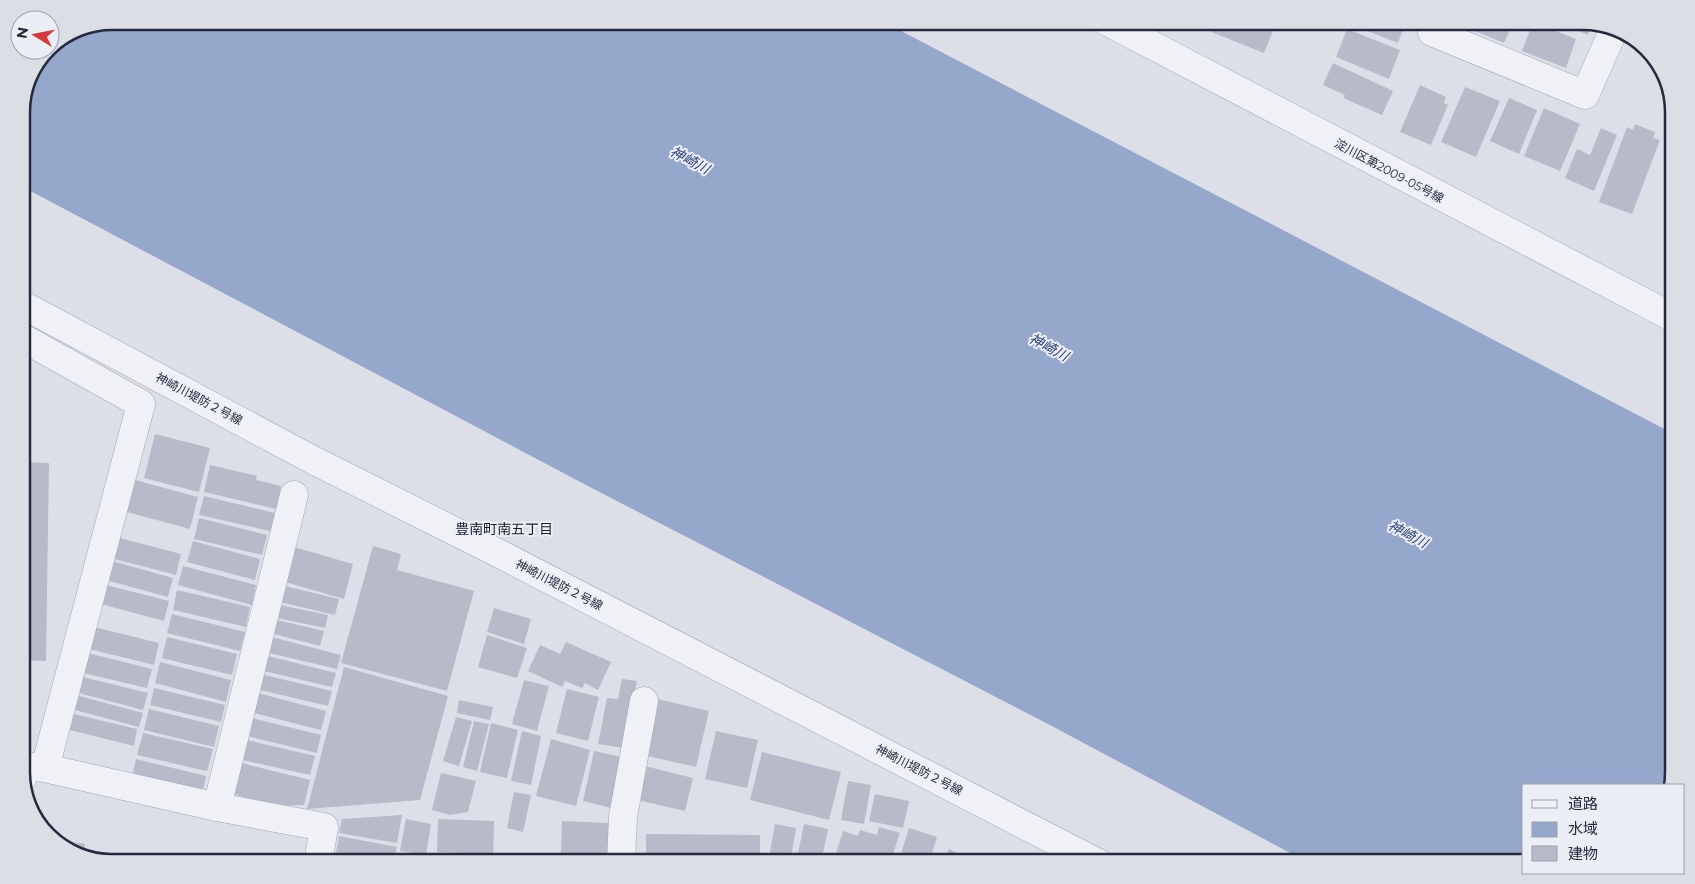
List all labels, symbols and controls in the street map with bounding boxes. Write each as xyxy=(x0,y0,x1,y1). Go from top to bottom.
north arrow xyxy=(10,10,60,60)
text: N xyxy=(12,26,32,40)
street label: 淀川区第2009-05号線 xyxy=(1332,135,1446,206)
water label: 神崎川 xyxy=(667,142,715,179)
water label: 神崎川 xyxy=(1026,329,1074,366)
street label: 神崎川堤防２号線 xyxy=(153,369,245,428)
water label: 神崎川 xyxy=(1385,516,1433,553)
district label: 豊南町南五丁目 xyxy=(455,520,553,538)
street label: 神崎川堤防２号線 xyxy=(513,556,605,613)
street label: 神崎川堤防２号線 xyxy=(873,741,965,798)
legend xyxy=(1522,784,1685,874)
text: 道路 xyxy=(1568,794,1598,813)
text: 水域 xyxy=(1568,819,1598,838)
text: 建物 xyxy=(1568,844,1598,863)

